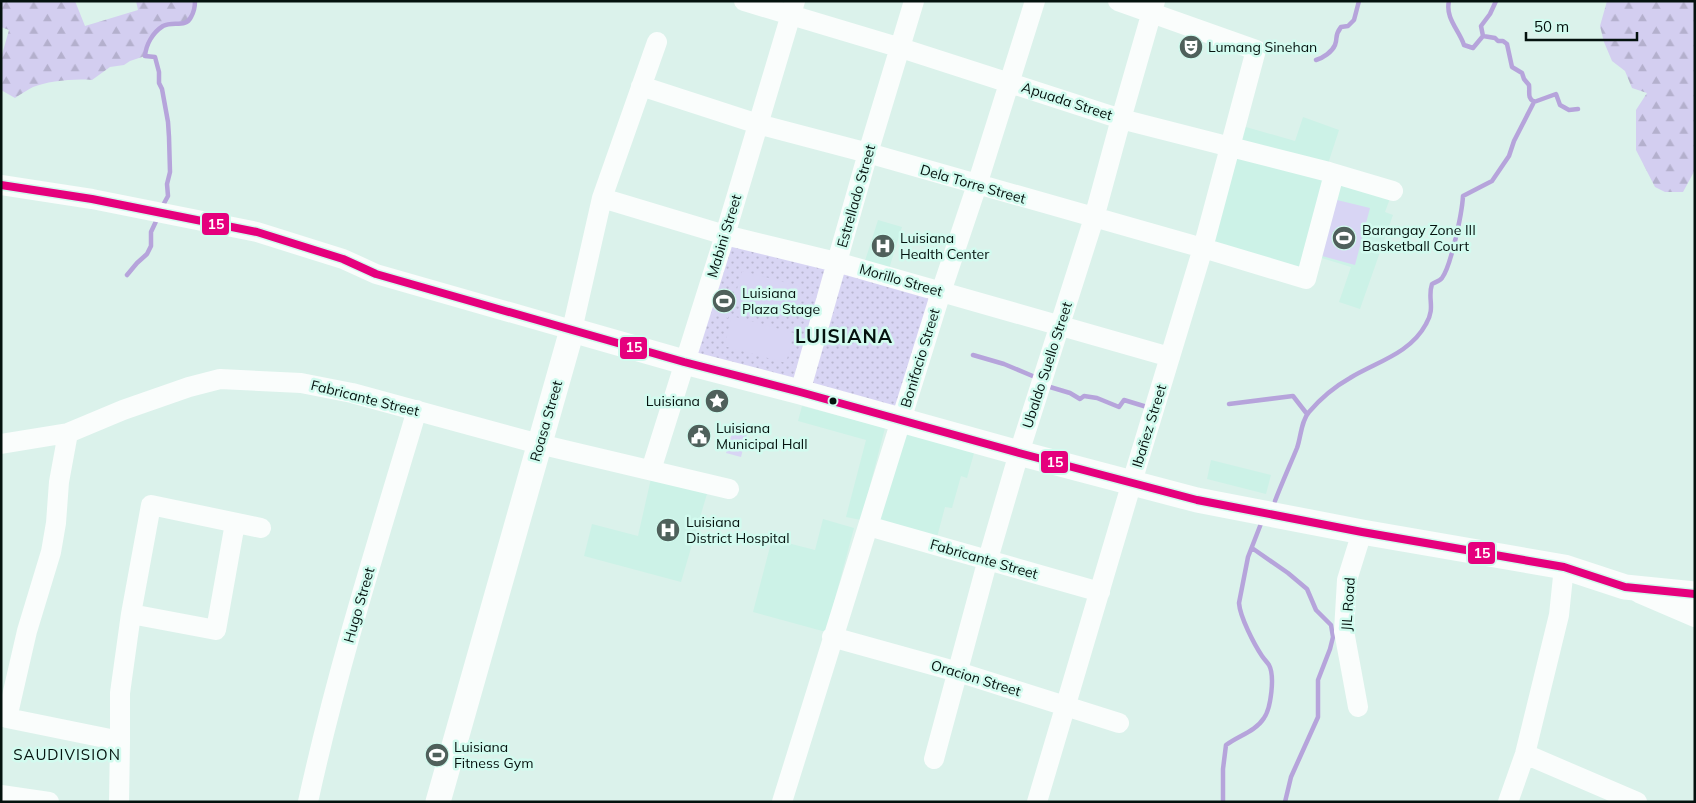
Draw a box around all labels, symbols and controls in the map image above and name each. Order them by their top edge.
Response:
scale bar [1526,10,1637,42]
text: 50 m [1534,17,1569,36]
theatre icon: Lumang Sinehan [1178,34,1204,60]
place label: Lumang Sinehan [1208,38,1317,56]
street label: Apuada Street [1019,78,1115,124]
street label: Estrellado Street [833,142,879,250]
street label: Dela Torre Street [918,160,1028,208]
street label: Mabini Street [703,192,745,280]
line badge: 15 [201,212,230,236]
text: 15 [208,215,224,233]
place label: Barangay Zone III Basketball Court [1362,221,1476,255]
sports icon: Barangay Zone III Basketball Court [1331,225,1357,251]
place label: Luisiana Health Center [900,229,990,263]
hospital icon: Luisiana Health Center [870,233,896,259]
street label: Morillo Street [857,260,945,300]
place label: Luisiana Plaza Stage [742,284,820,318]
sports icon: Luisiana Plaza Stage [711,288,737,314]
street label: Ubaldo Suello Street [1018,299,1076,430]
street label: Bonifacio Street [896,306,944,410]
district label: LUISIANA [795,324,893,348]
line badge: 15 [619,336,648,360]
text: 15 [626,338,642,356]
street label: Fabricante Street [309,376,421,420]
street label: Roasa Street [526,378,566,464]
street label: Ibañez Street [1128,382,1170,470]
place icon: Luisiana [704,388,730,414]
place label: Luisiana [646,392,700,410]
unlabelled marker [828,396,838,406]
place label: Luisiana Municipal Hall [716,419,807,453]
public building icon: Luisiana Municipal Hall [686,423,712,449]
line badge: 15 [1040,450,1069,474]
text: 15 [1047,453,1063,471]
place label: Luisiana District Hospital [686,513,790,547]
hospital icon: Luisiana District Hospital [655,517,681,543]
street label: Fabricante Street [928,535,1040,583]
line badge: 15 [1467,541,1496,565]
text: 15 [1474,544,1490,562]
street label: Hugo Street [340,565,378,645]
street label: JIL Road [1337,577,1359,631]
street label: Oracion Street [929,656,1023,700]
place label: Luisiana Fitness Gym [454,738,533,772]
sports icon: Luisiana Fitness Gym [424,742,450,768]
district label: SAUDIVISION [13,745,121,764]

